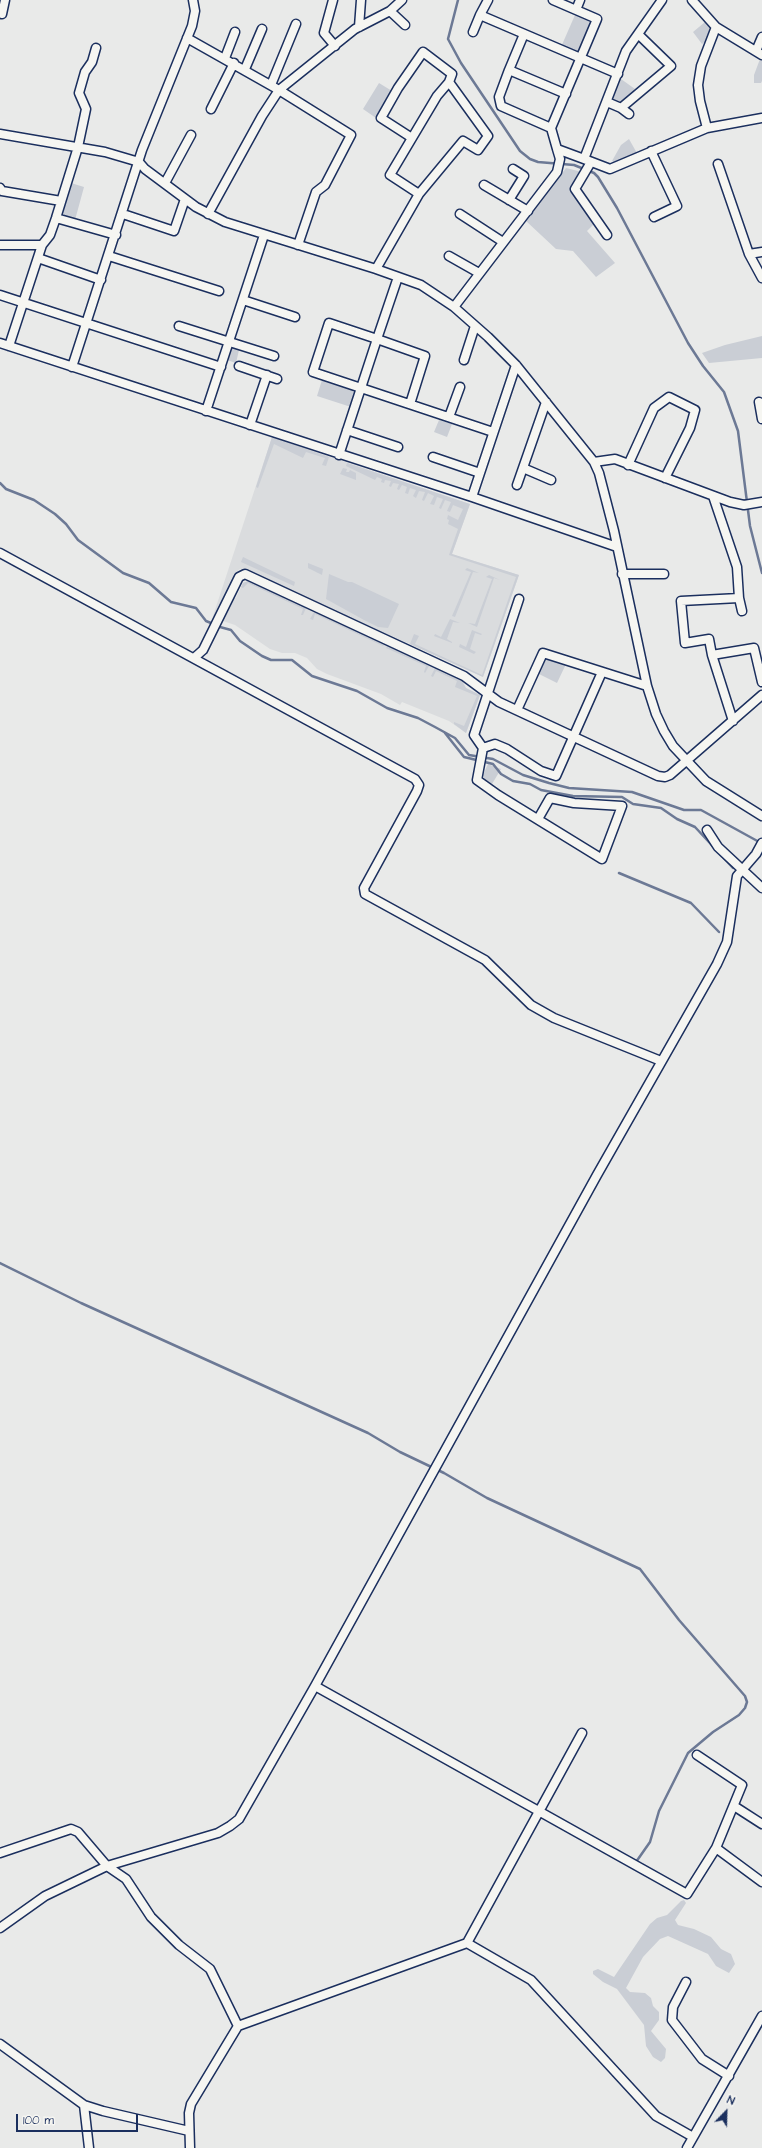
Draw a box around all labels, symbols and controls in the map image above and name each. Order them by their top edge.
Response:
north arrow [706,2092,746,2132]
text: N [725,2092,737,2109]
scale bar [18,2106,140,2132]
text: 100 m [23,2112,54,2129]

